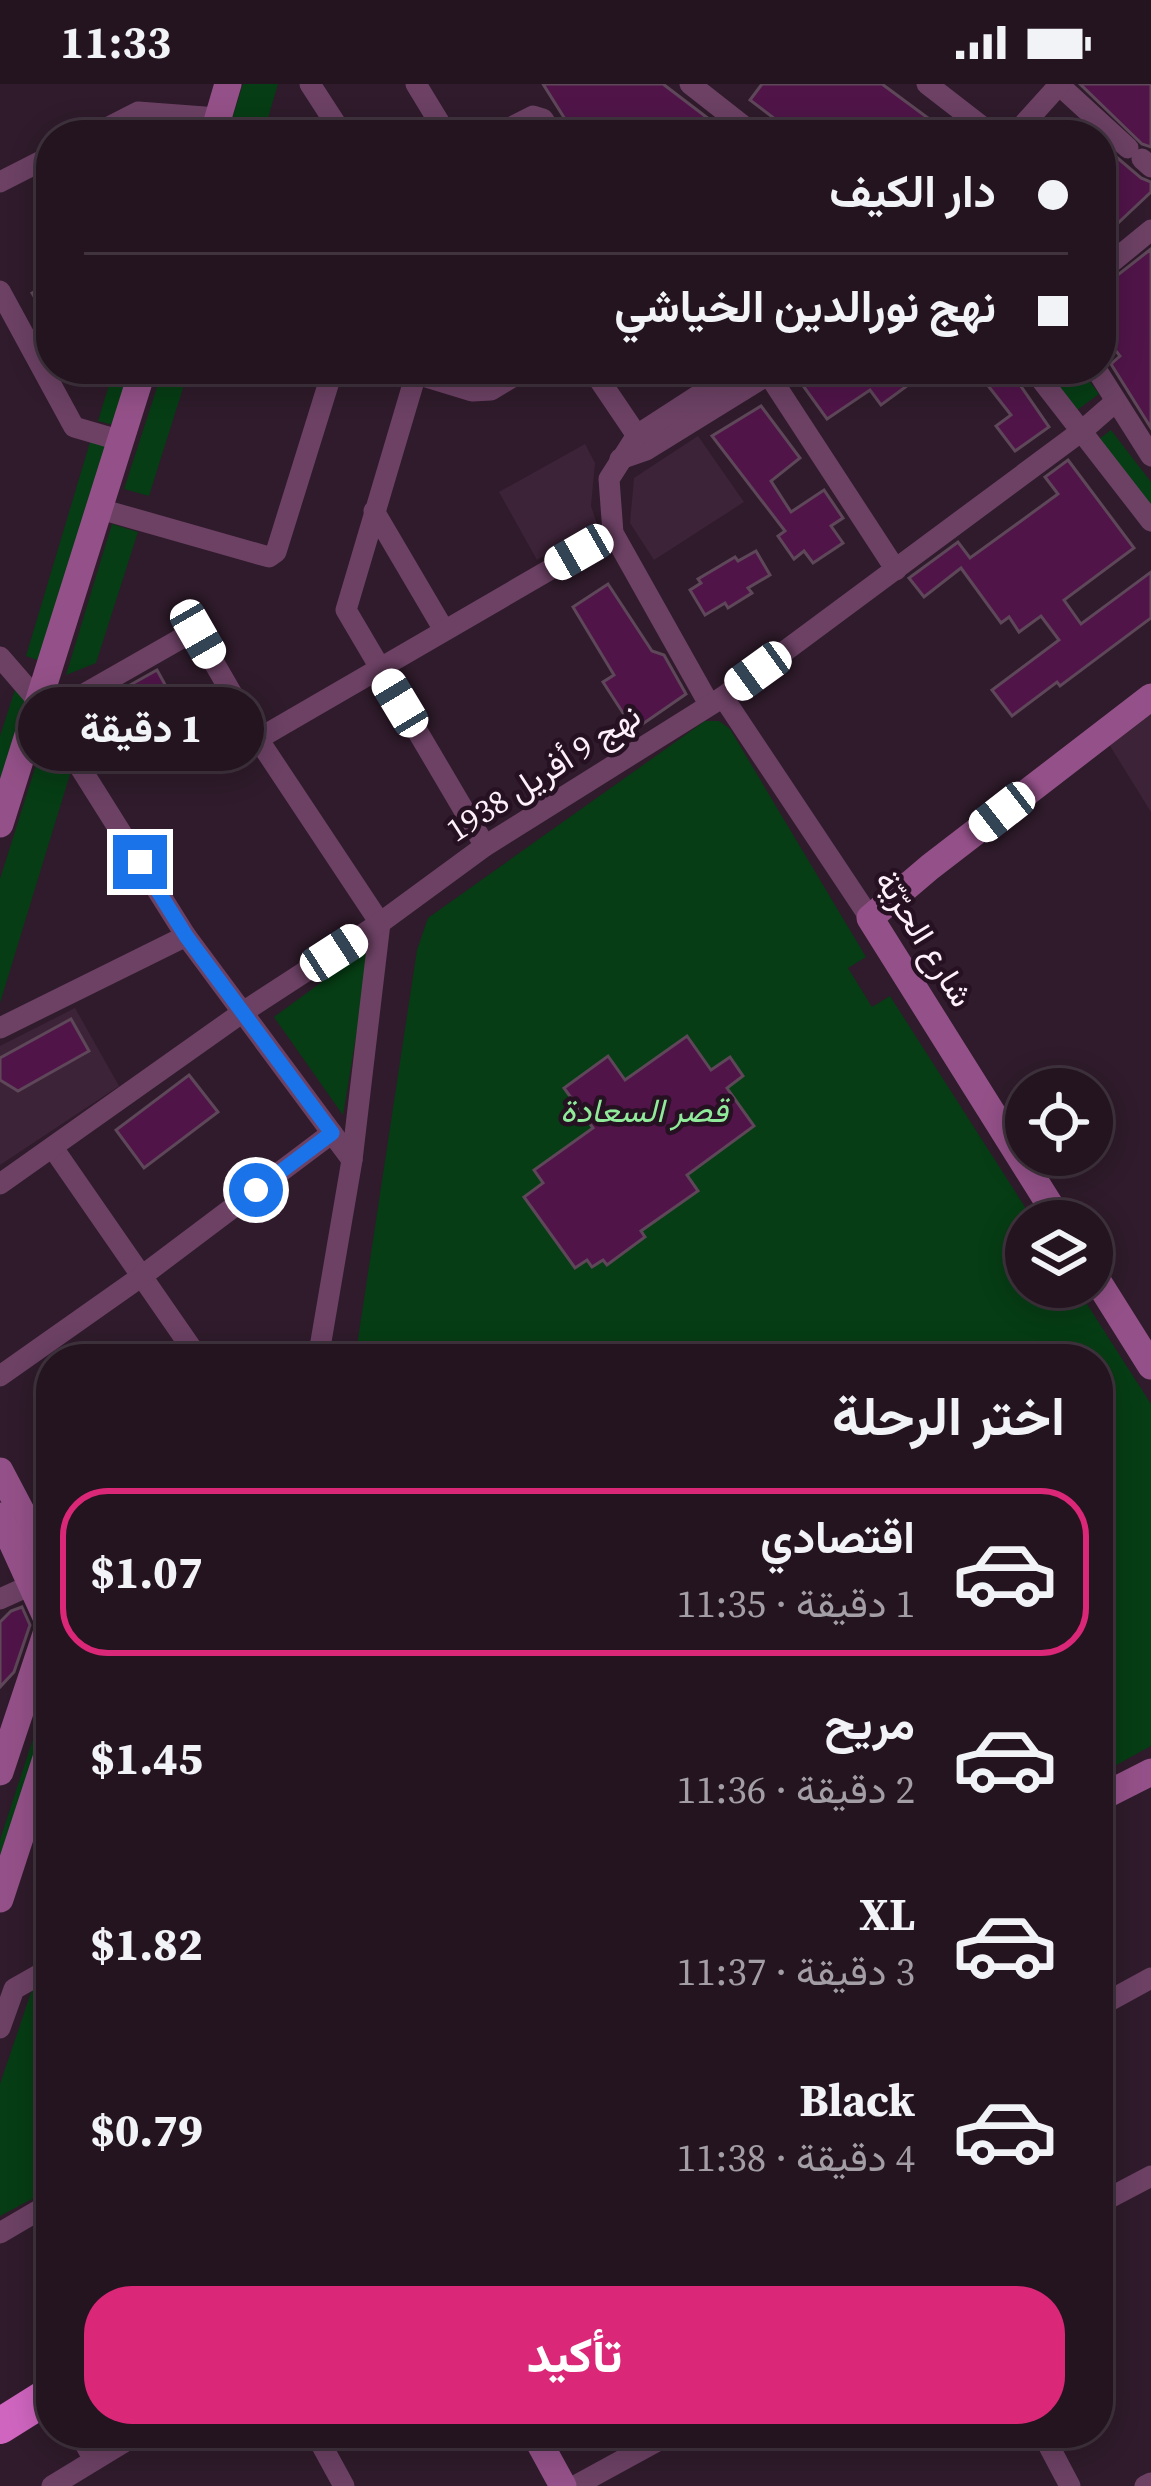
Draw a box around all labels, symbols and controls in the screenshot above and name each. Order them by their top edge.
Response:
text: 11:33 [60,11,171,73]
text: دار الكيف [829,160,996,222]
text: نهج نورالدين الخياشي [614,275,996,337]
car [539,518,619,586]
car [164,594,232,674]
car [718,635,798,707]
car [366,663,434,743]
callout: 1 دقيقة [17,688,263,772]
street label: نهج 9 أفريل 1938 [437,693,649,852]
text: 1 دقيقة [80,702,202,755]
car [963,776,1041,848]
route end [113,835,167,889]
street label: شارع الحرّيّة [865,861,984,1015]
car [294,918,374,988]
map controls [1005,1068,1113,1308]
button: locate [1005,1068,1113,1176]
park label: قصر السعادة [560,1088,731,1133]
route start [229,1163,283,1217]
button: layers [1005,1200,1113,1308]
text: اختر الرحلة [832,1379,1065,1453]
text: اقتصادي [760,1506,915,1568]
icon: car [951,1518,1059,1626]
text: $1.07 [90,1541,203,1603]
text: 1 دقيقة · 11:35 [677,1577,915,1630]
text: مريح [824,1692,915,1754]
icon: car [951,1704,1059,1812]
text: $1.45 [90,1727,203,1789]
text: 2 دقيقة · 11:36 [677,1763,915,1816]
text: XL [859,1883,915,1945]
icon: car [951,1890,1059,1998]
text: $1.82 [90,1913,203,1975]
text: 3 دقيقة · 11:37 [677,1945,915,1998]
text: Black [799,2069,915,2131]
icon: car [951,2076,1059,2184]
text: $0.79 [90,2099,203,2161]
text: 4 دقيقة · 11:38 [677,2131,915,2184]
button: تأكيد [84,2286,1065,2424]

